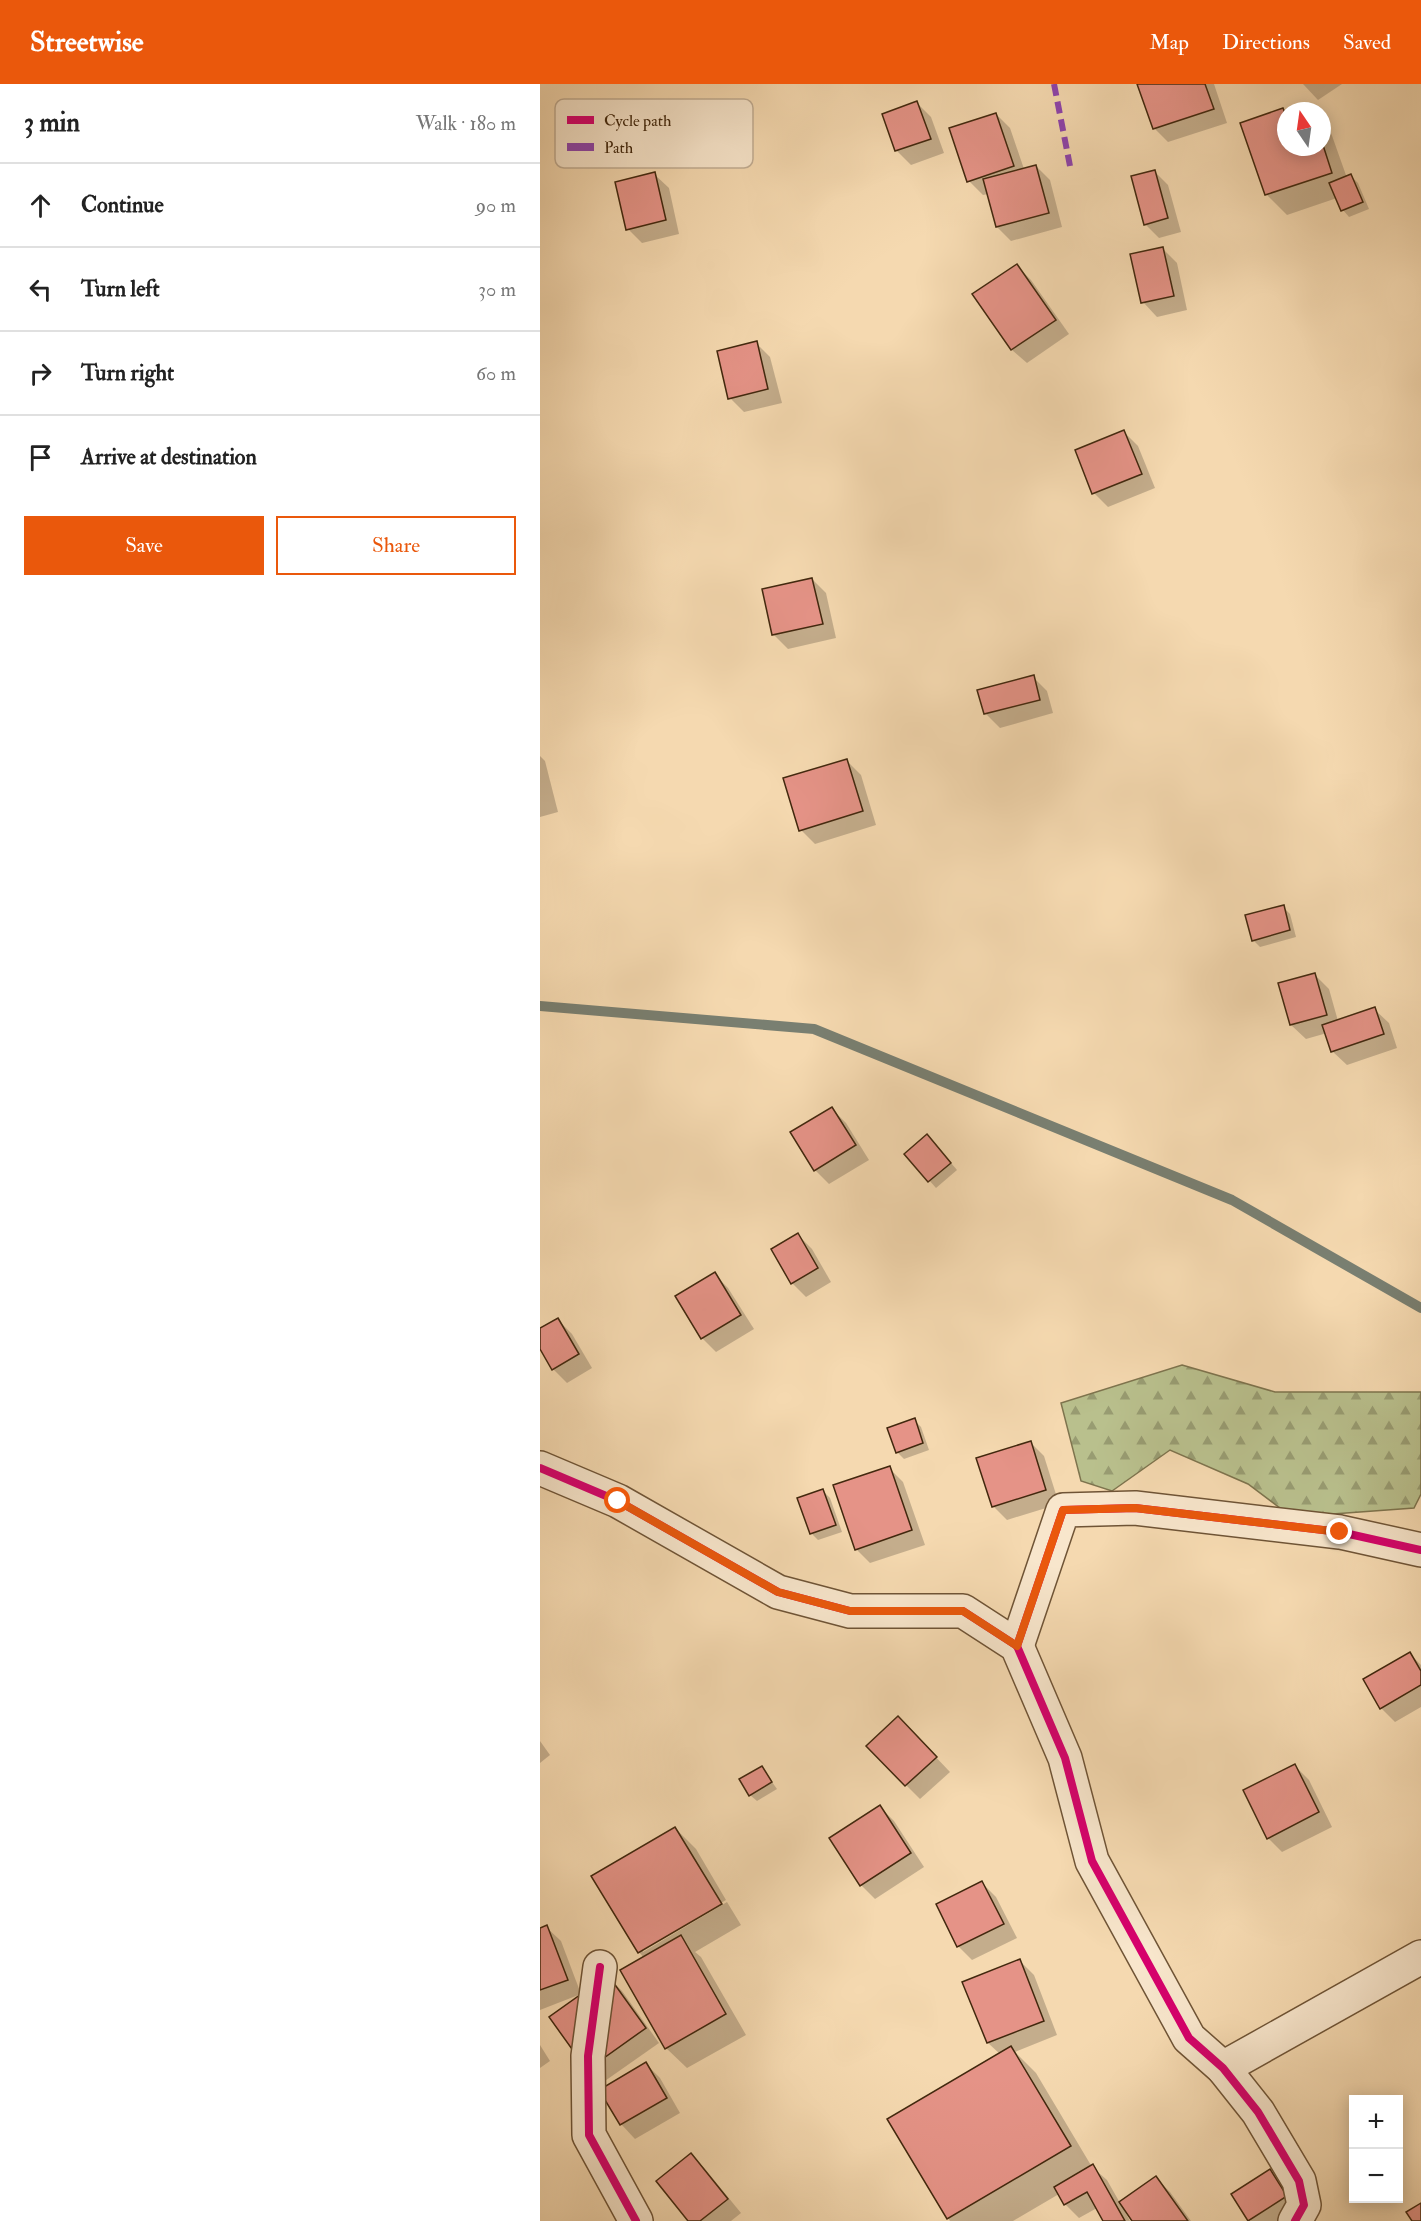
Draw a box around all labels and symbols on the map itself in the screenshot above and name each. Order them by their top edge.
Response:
legend [555,99,753,168]
north arrow [1277,102,1331,156]
text: Cycle path [604,111,672,132]
text: Path [604,138,634,158]
route start [604,1487,630,1513]
route end [1326,1518,1352,1544]

